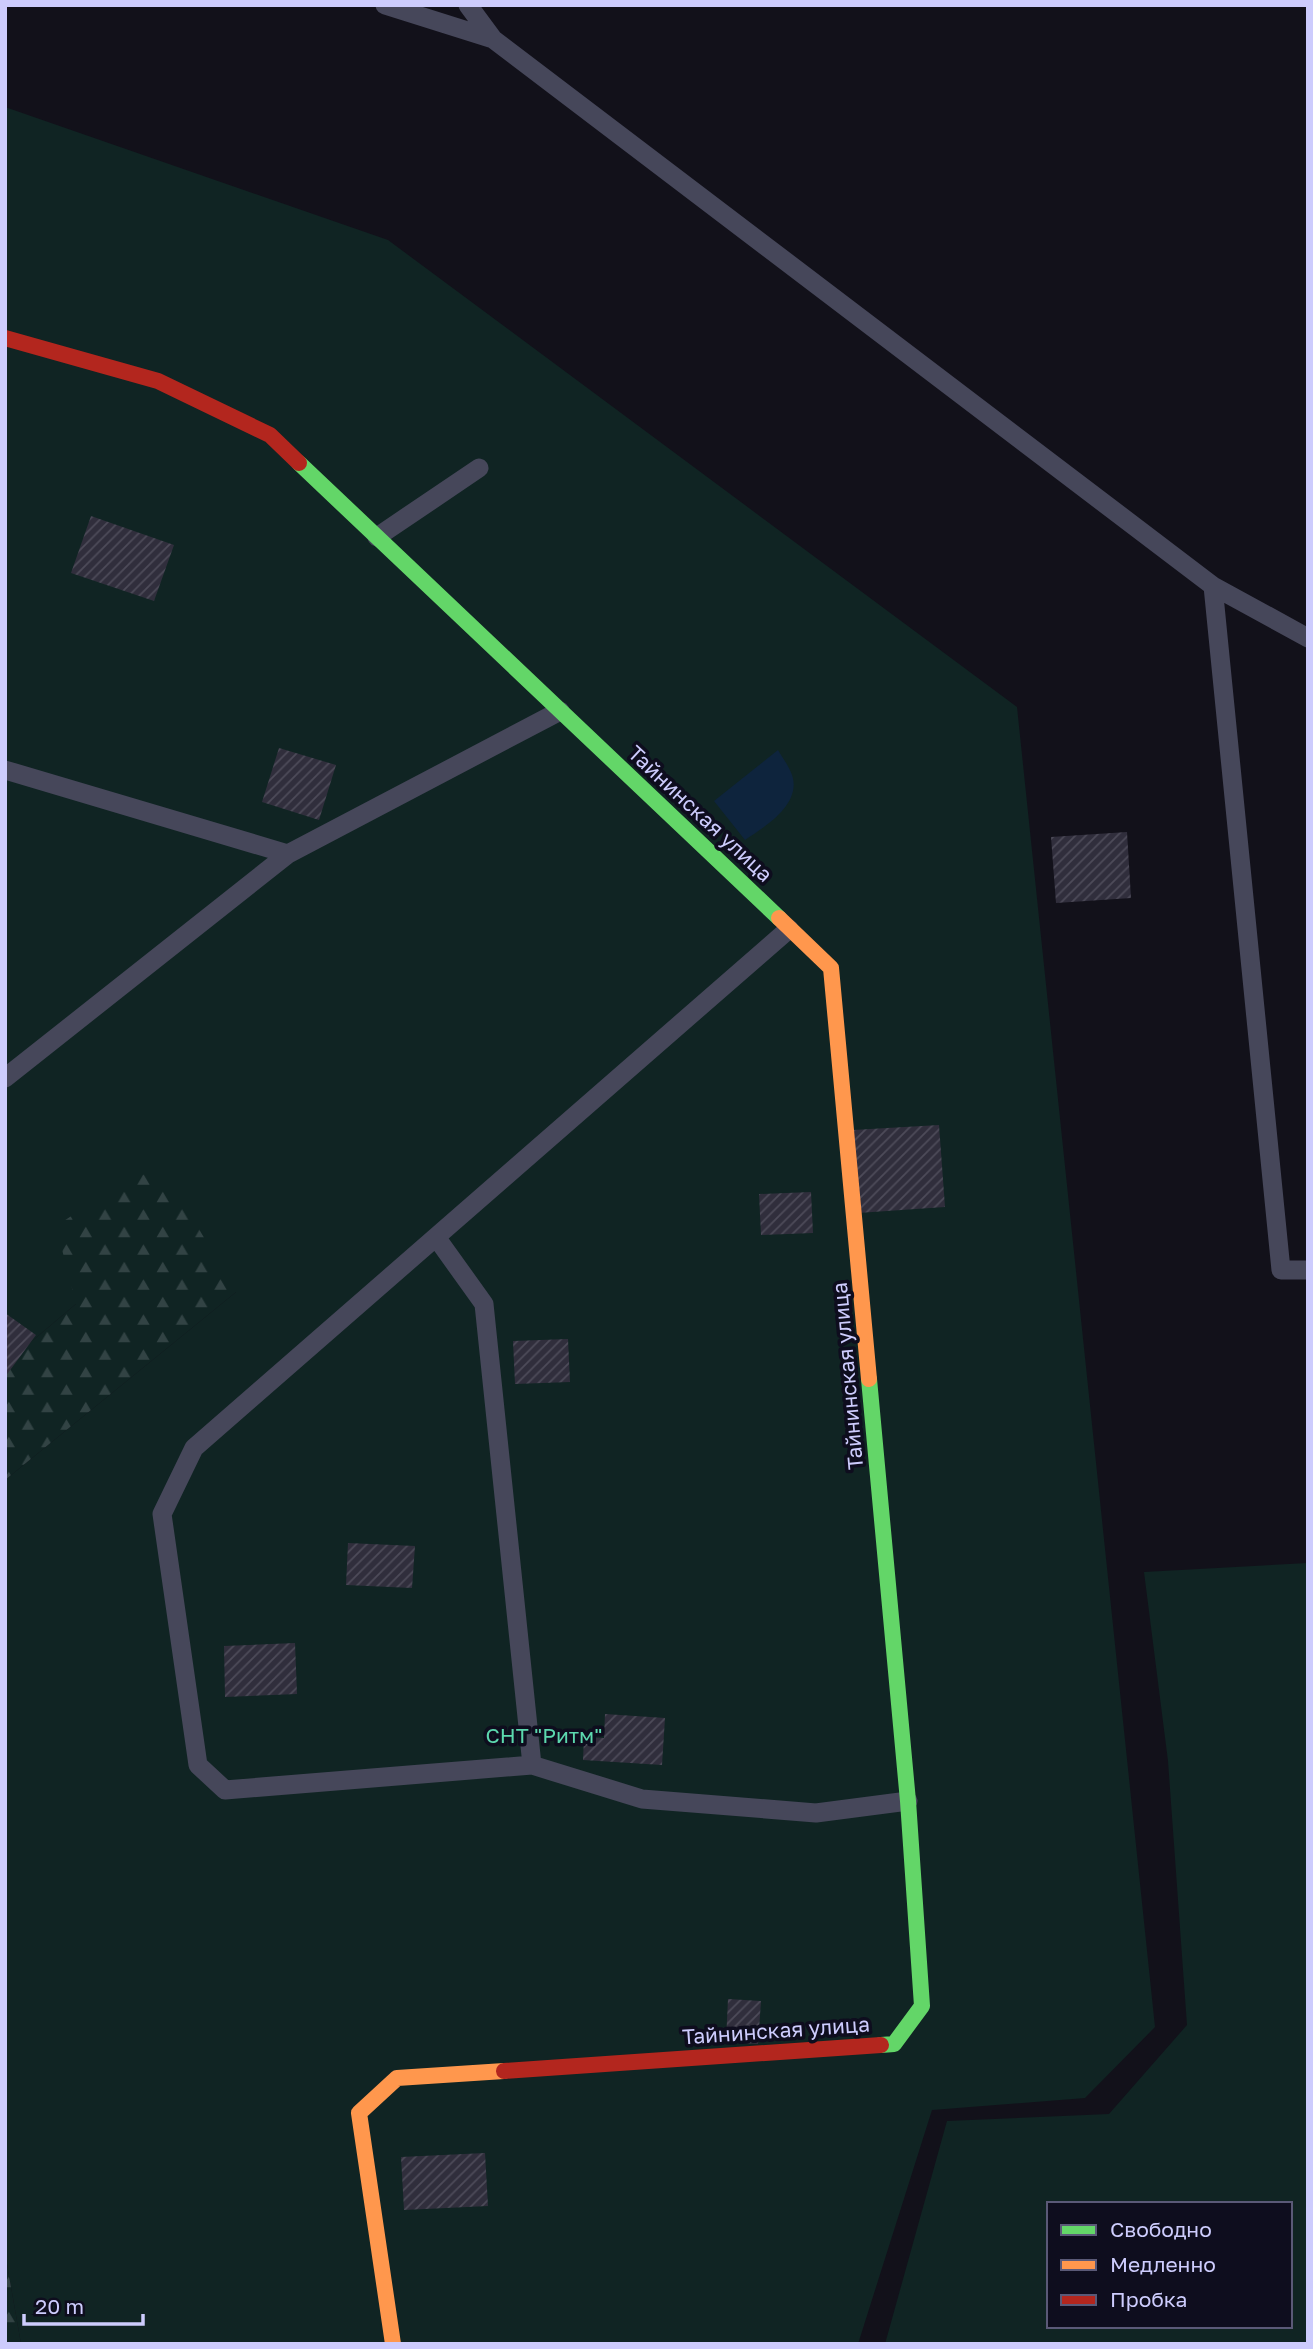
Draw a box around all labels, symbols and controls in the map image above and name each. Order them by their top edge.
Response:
street label: Тайнинская улица [623,740,778,887]
street label: Тайнинская улица [826,1281,868,1471]
park label: СНТ "Ритм" [486,1722,602,1748]
street label: Тайнинская улица [681,2010,871,2050]
legend [1047,2202,1292,2328]
text: Свободно [1110,2216,1212,2242]
text: Медленно [1110,2251,1216,2277]
scale bar [24,2282,144,2326]
text: Пробка [1110,2286,1188,2312]
text: 20 m [35,2293,84,2319]

